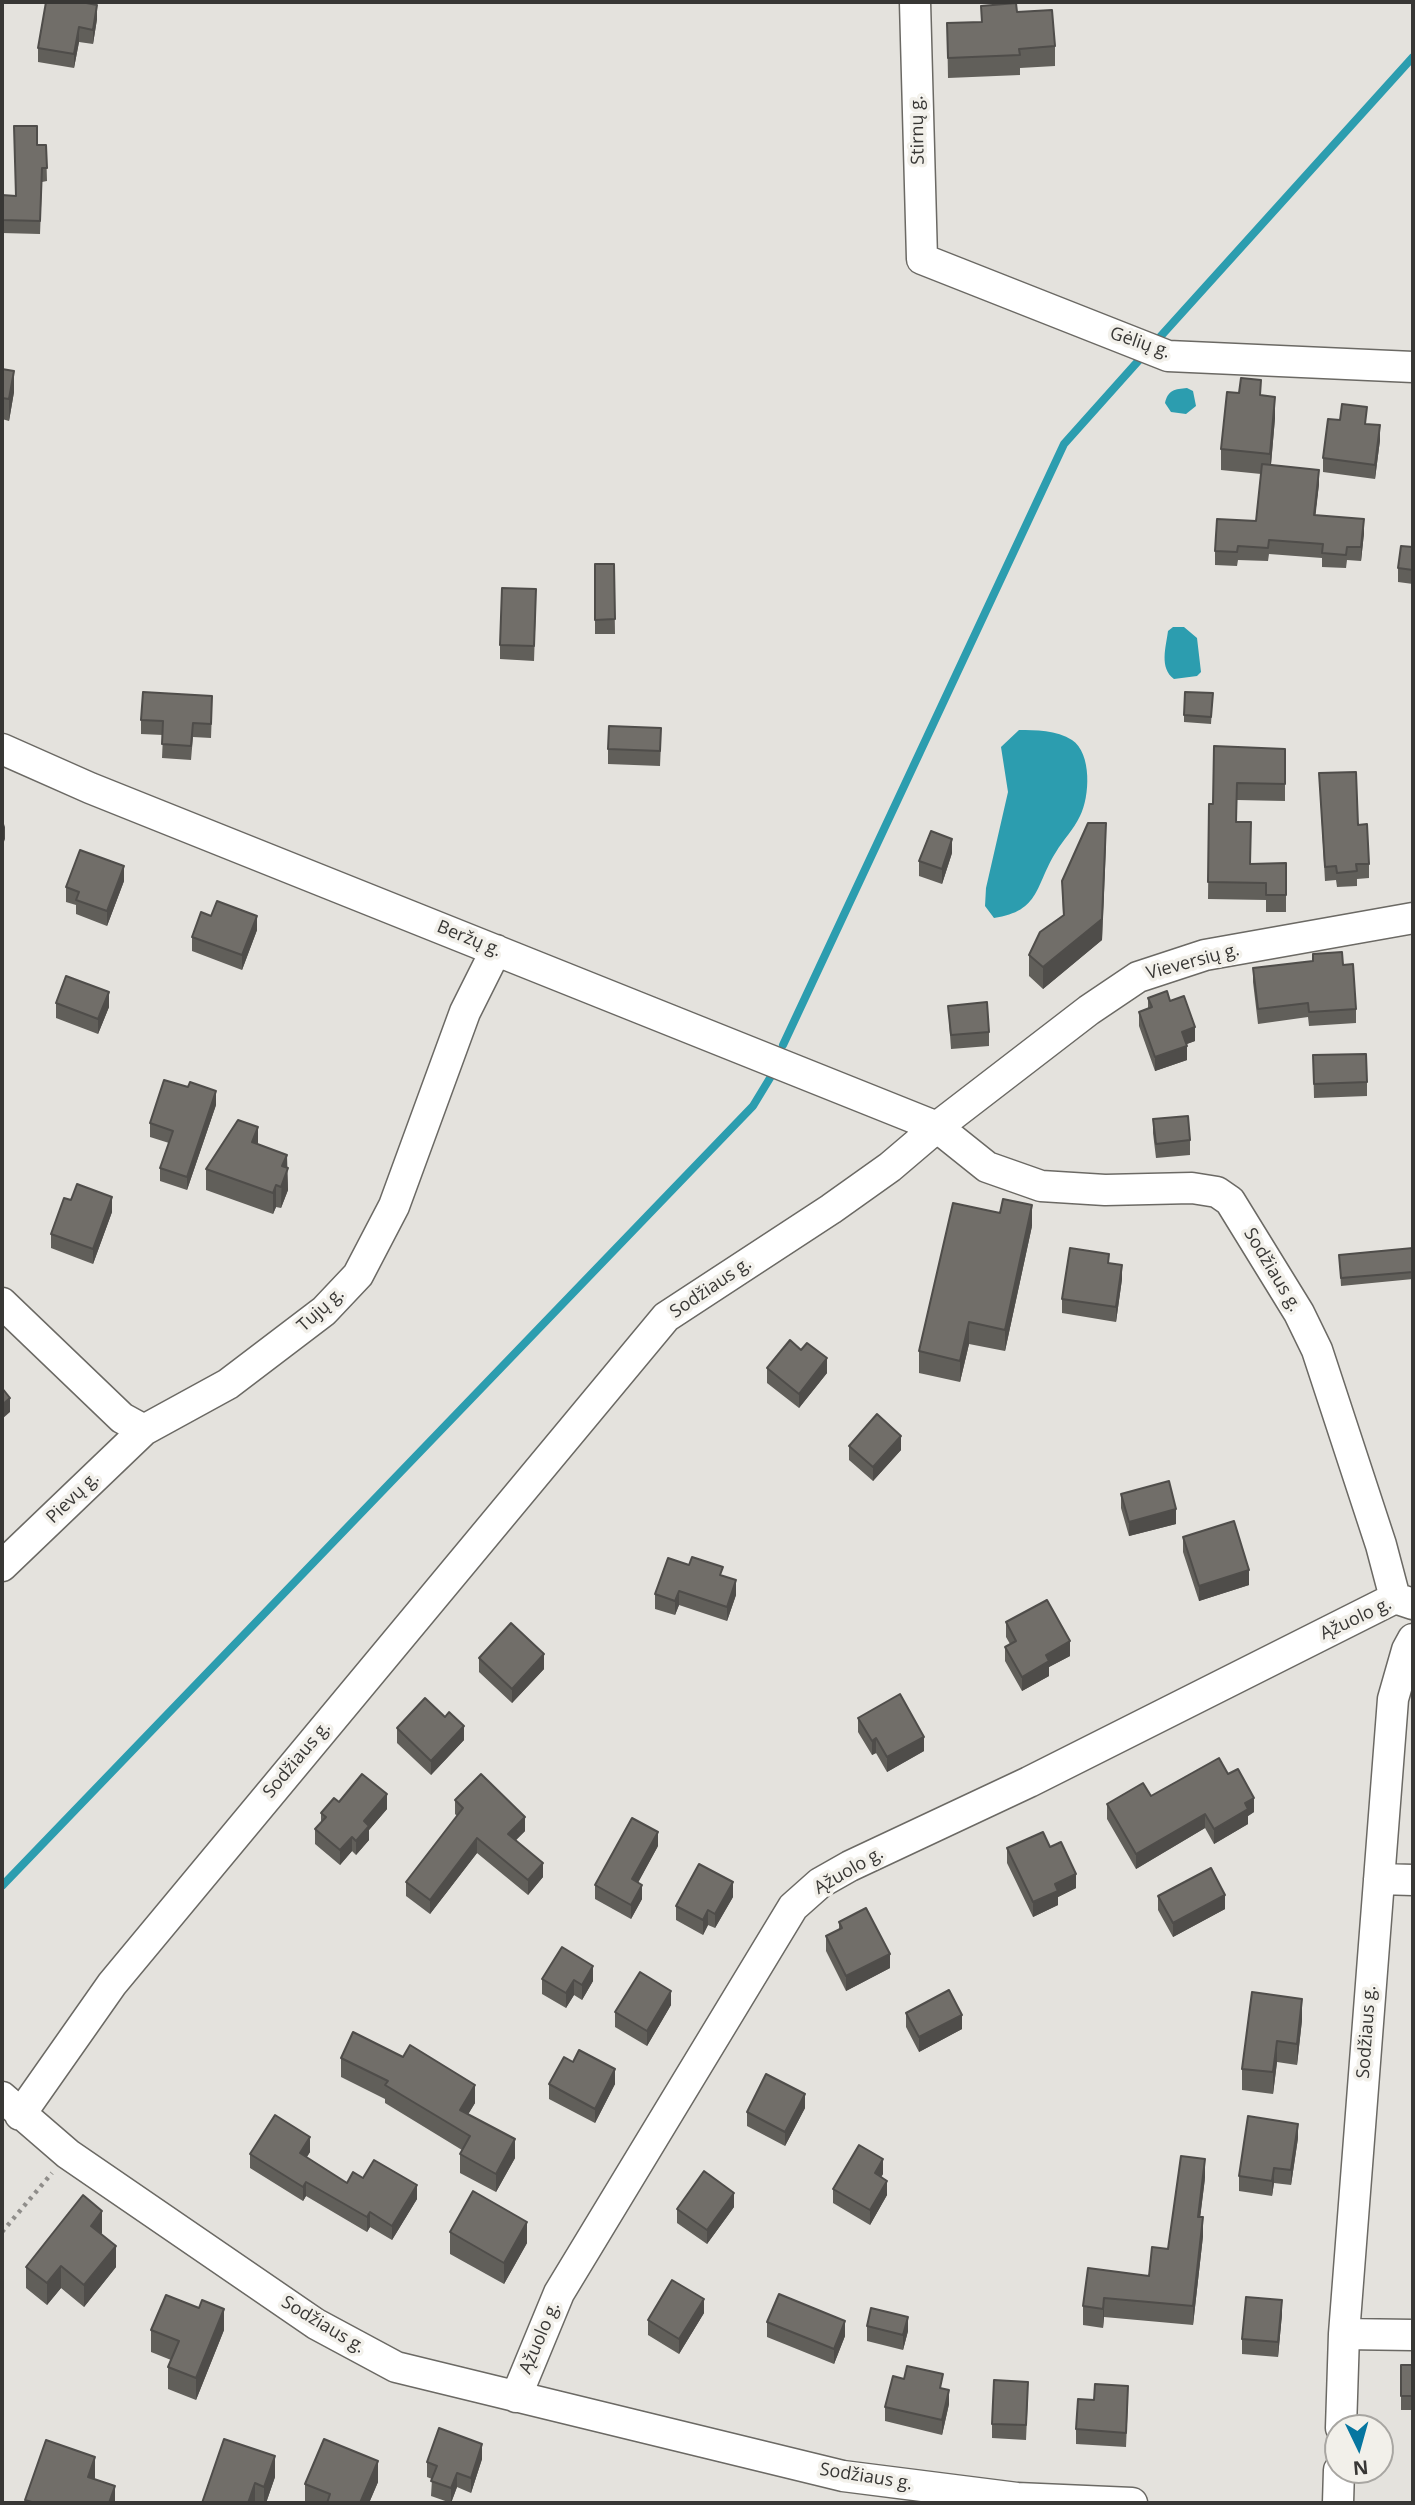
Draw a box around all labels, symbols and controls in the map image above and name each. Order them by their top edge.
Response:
street label: Stirnų g. [907,95,929,165]
street label: Gėlių g. [1107,323,1173,363]
street label: Beržų g. [434,916,504,962]
street label: Vieversių g. [1144,939,1242,985]
street label: Sodžiaus g. [1239,1224,1305,1316]
street label: Sodžiaus g. [666,1253,756,1323]
street label: Tujų g. [293,1283,349,1337]
street label: Pievų g. [42,1468,104,1528]
street label: Ąžuolo g. [1317,1593,1395,1645]
street label: Sodžiaus g. [259,1717,335,1803]
street label: Ąžuolo g. [811,1843,887,1899]
street label: Sodžiaus g. [1353,1985,1381,2079]
street label: Sodžiaus g. [277,2292,369,2358]
street label: Ąžuolo g. [515,2299,565,2377]
north arrow [1324,2414,1394,2484]
text: N [1352,2454,1369,2482]
street label: Sodžiaus g. [818,2459,914,2495]

